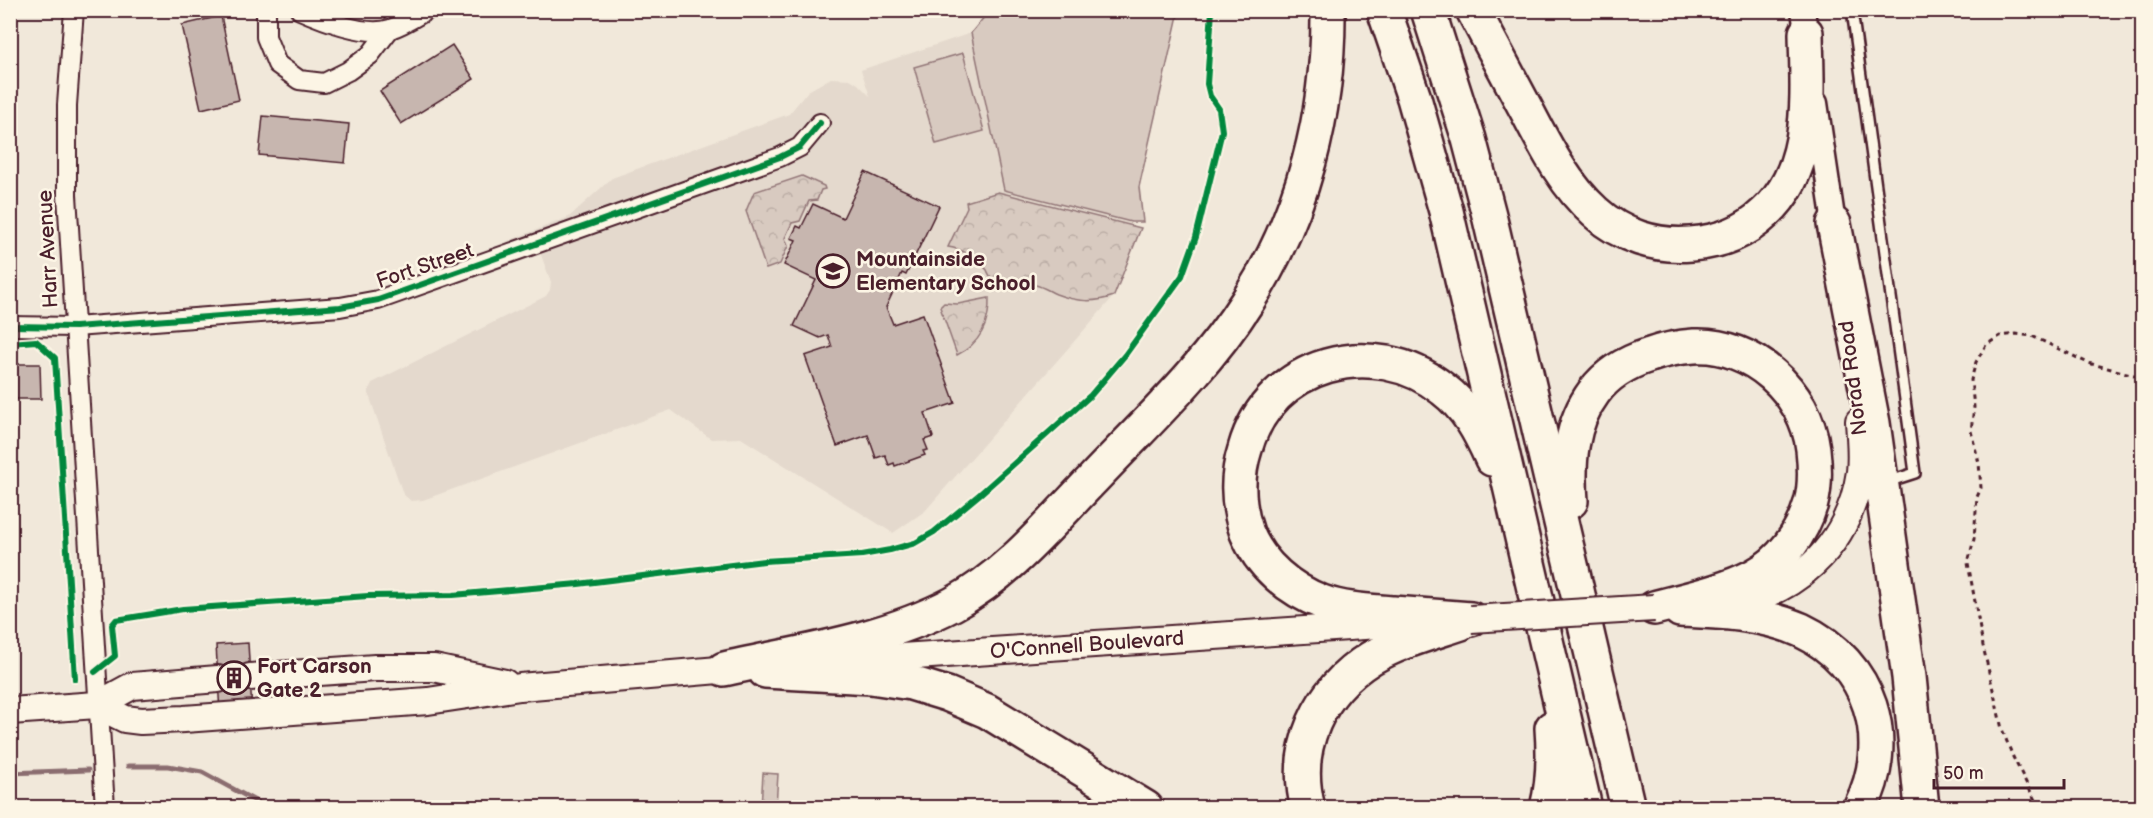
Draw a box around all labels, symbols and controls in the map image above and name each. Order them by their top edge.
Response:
street label: Harr Avenue [32,189,64,309]
street label: Fort Street [373,238,477,294]
place label: Mountainside Elementary School [856,247,1036,296]
school or university icon: Mountainside Elementary School [815,253,851,289]
street label: Norad Road [1834,319,1872,437]
street label: O'Connell Boulevard [989,626,1185,664]
place label: Fort Carson Gate 2 [257,654,372,703]
building icon: Fort Carson Gate 2 [216,660,252,696]
scale bar [1934,752,2064,790]
text: 50 m [1943,763,1984,784]

